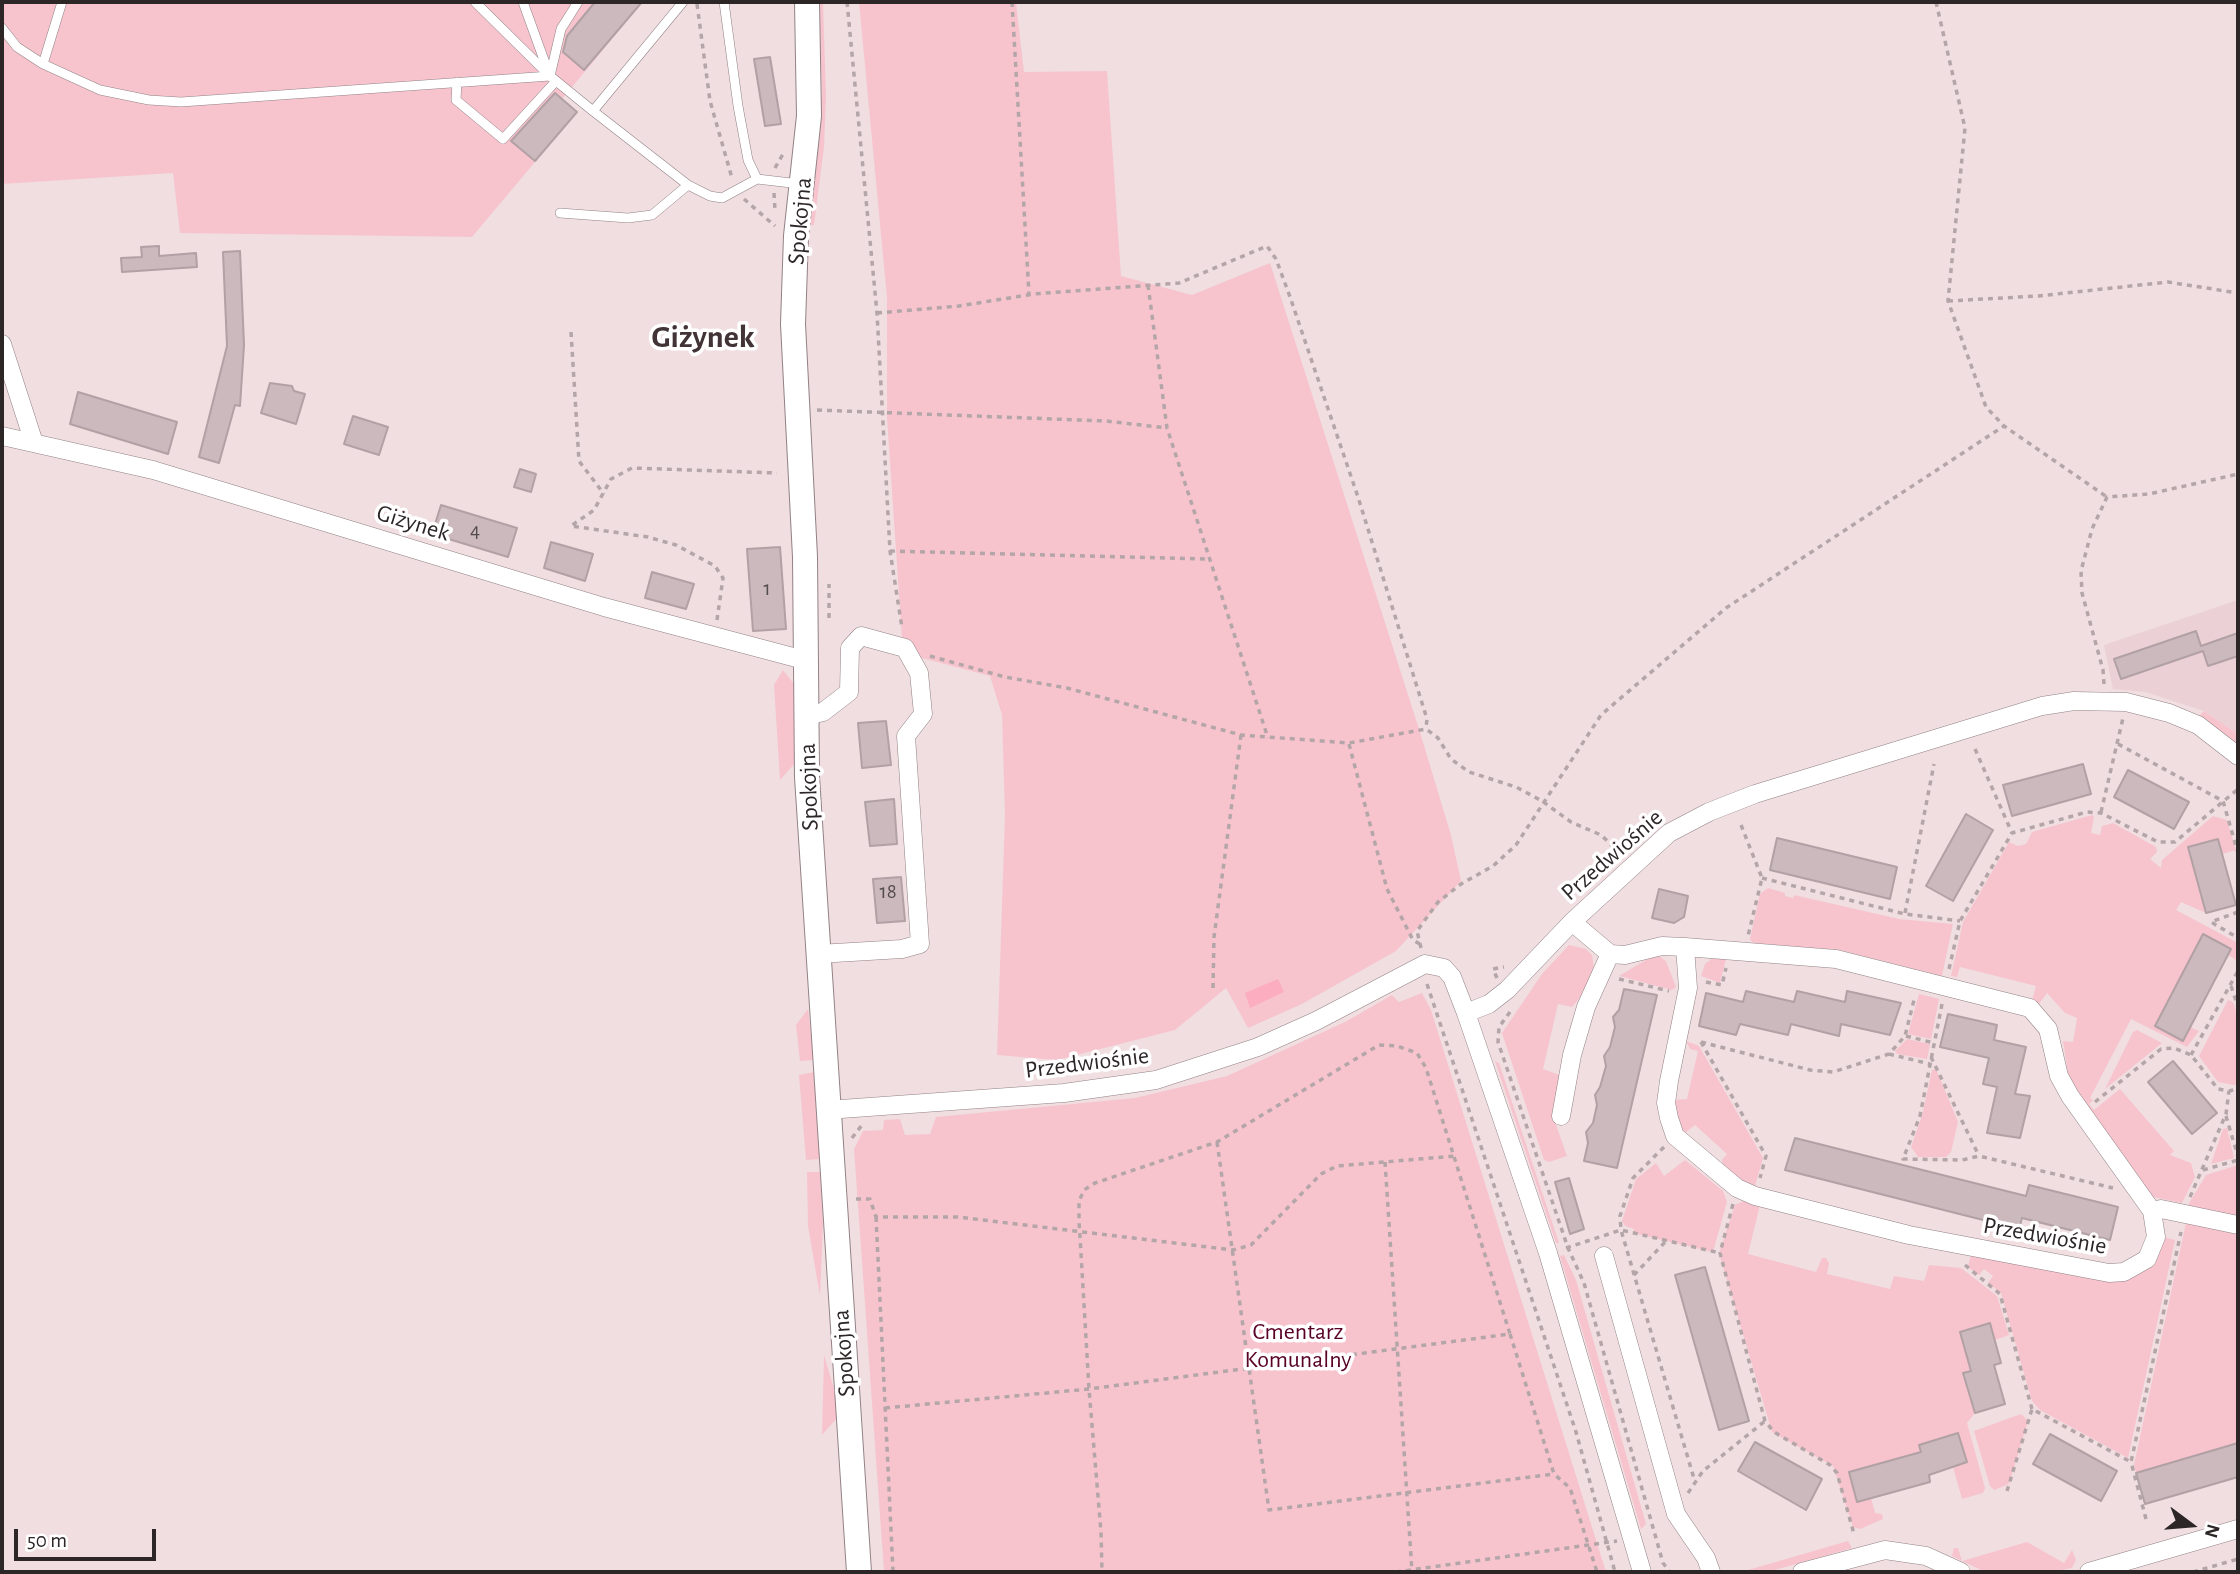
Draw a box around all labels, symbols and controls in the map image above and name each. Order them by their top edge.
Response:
street label: Spokojna [782,176,818,266]
district label: Giżynek [651,318,755,356]
street label: Giżynek [373,498,453,548]
house number: 4 [470,518,480,544]
house number: 1 [763,576,771,602]
street label: Spokojna [793,743,825,831]
street label: Przedwiośnie [1555,803,1669,907]
house number: 18 [879,879,897,905]
street label: Przedwiośnie [1023,1041,1151,1085]
street label: Przedwiośnie [1981,1211,2109,1261]
street label: Spokojna [827,1308,861,1398]
park label: Cmentarz Komunalny [1245,1318,1351,1374]
north arrow [2156,1490,2226,1560]
scale bar [18,1514,159,1558]
text: N [2201,1522,2223,1540]
text: 50 m [27,1530,67,1551]

